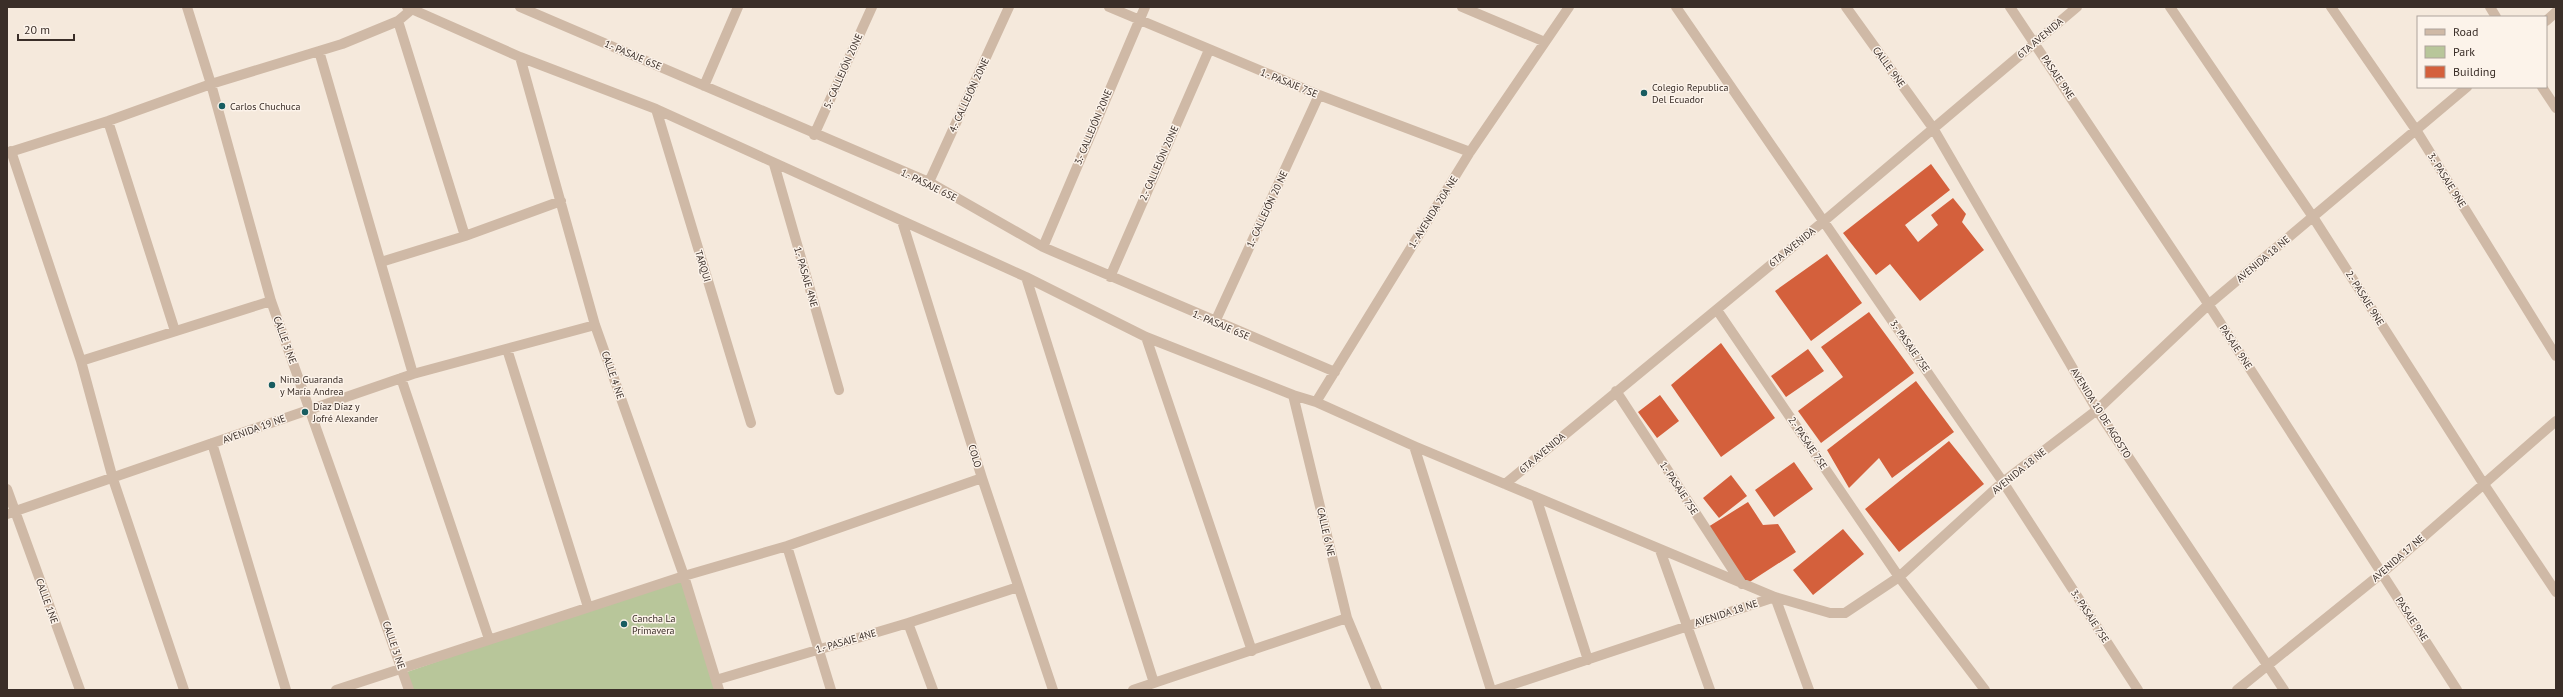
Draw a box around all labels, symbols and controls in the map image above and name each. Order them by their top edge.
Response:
street label: 6TA AVENIDA [2014,15,2066,61]
scale bar [18,16,74,42]
legend [2417,16,2547,88]
text: 20 m [24,22,50,37]
text: Road [2453,24,2478,39]
street label: 5.- CALLEJÓN 20NE [821,31,865,111]
street label: 1.- PASAJE 6SE [602,37,664,73]
street label: CALLE 9NE [1870,44,1908,90]
text: Park [2453,44,2475,59]
street label: PASAJE 9NE [2039,52,2077,102]
street label: 4.- CALLEJÓN 20NE [946,56,992,134]
text: Building [2453,64,2496,79]
street label: 1.- PASAJE 7SE [1258,66,1320,100]
place label: Colegio Republica Del Ecuador [1652,81,1729,106]
street label: 3.- CALLEJÓN 20NE [1071,87,1115,167]
marker: Colegio Republica Del Ecuador [1639,88,1649,98]
place label: Carlos Chuchuca [230,100,301,113]
marker: Carlos Chuchuca [217,101,227,111]
street label: 2.- CALLEJÓN 20NE [1137,123,1181,203]
street label: 3.- PASAJE 9NE [2425,150,2469,210]
street label: 1.- PASAJE 6SE [899,166,959,204]
street label: 1.- CALLEJÓN 20 NE [1243,168,1291,250]
street label: 1.- AVENIDA 20A NE [1405,173,1461,251]
street label: 6TA AVENIDA [1766,224,1818,270]
street label: AVENIDA 18 NE [2233,233,2293,285]
street label: 1.- PASAJE 4NE [791,245,821,309]
street label: TARQUI [692,249,714,283]
street label: 2.- PASAJE 9NE [2343,268,2387,328]
street label: 1.- PASAJE 6SE [1190,307,1252,343]
street label: CALLE 3 NE [270,314,300,366]
street label: 3.- PASAJE 7SE [1887,317,1933,375]
street label: PASAJE 9NE [2217,322,2255,372]
street label: CALLE 4 NE [599,349,627,401]
street label: AVENIDA 10 DE AGOSTO [2068,365,2134,461]
place label: Nina Guaranda y María Andrea [280,373,343,398]
marker: Nina Guaranda y María Andrea [267,380,277,390]
place label: Díaz Díaz y Jofré Alexander [312,400,379,425]
marker: Díaz Díaz y Jofré Alexander [300,407,310,417]
street label: AVENIDA 19 NE [221,412,287,446]
street label: 2.- PASAJE 7SE [1786,414,1830,472]
street label: 6TA AVENIDA [1516,430,1568,476]
street label: COLO [965,443,985,469]
street label: AVENIDA 18 NE [1989,445,2049,497]
street label: 1.- PASAJE 7SE [1657,459,1701,517]
street label: CALLE 6 NE [1314,506,1338,558]
street label: AVENIDA 17 NE [2369,532,2427,584]
street label: CALLE 1NE [33,577,61,625]
street label: 3.- PASAJE 7SE [2068,587,2112,645]
street label: PASAJE 9NE [2393,594,2431,644]
street label: AVENIDA 18 NE [1693,597,1759,629]
place label: Cancha La Primavera [632,612,676,637]
street label: CALLE 3 NE [380,619,408,671]
marker: Cancha La Primavera [619,619,629,629]
street label: 1.- PASAJE 4NE [814,626,878,656]

